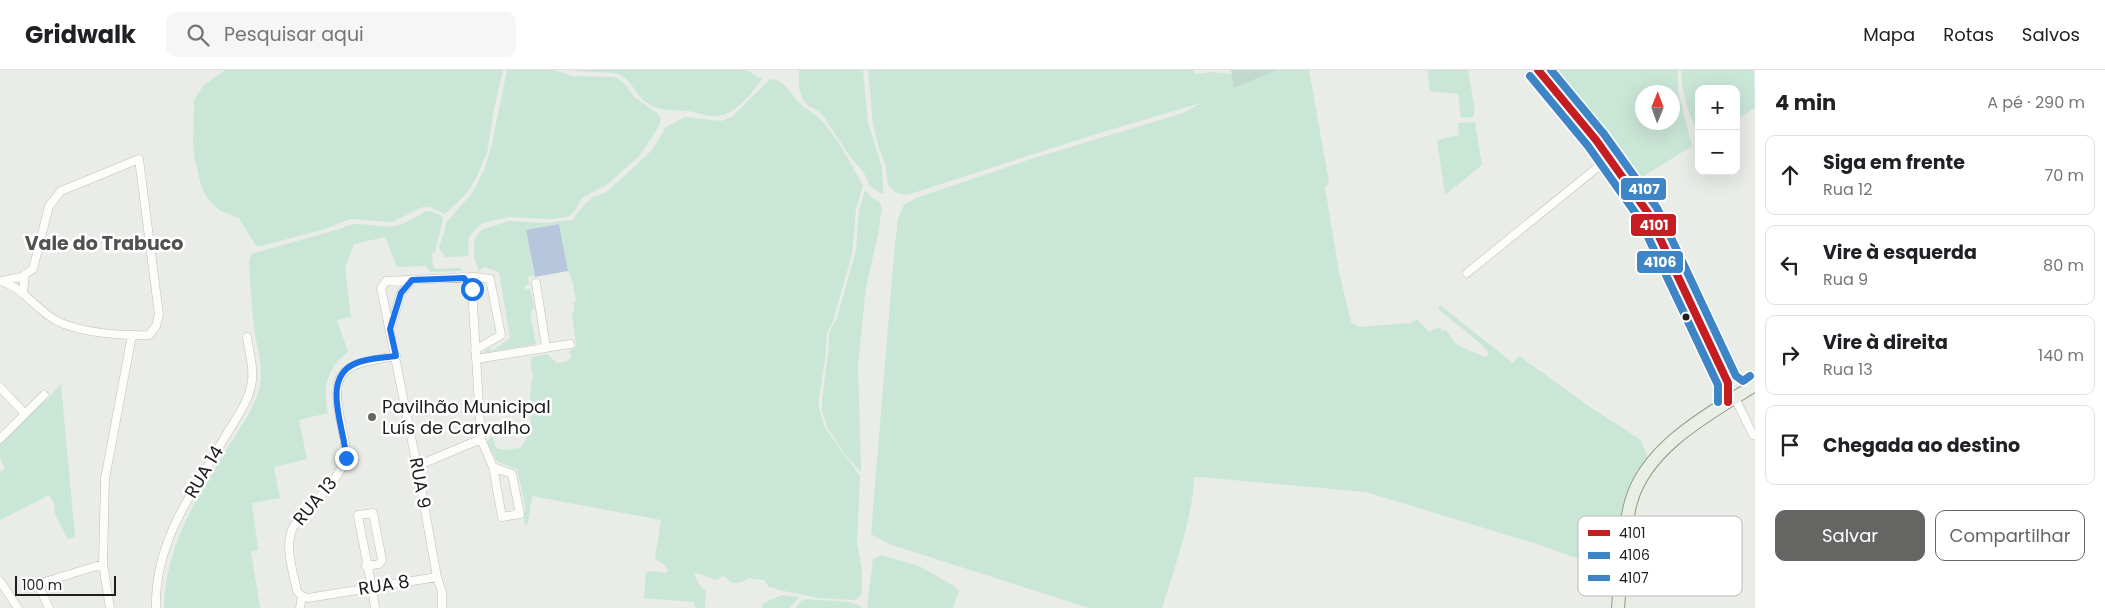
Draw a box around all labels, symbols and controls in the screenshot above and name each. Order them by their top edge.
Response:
search box [166,12,516,57]
text: Gridwalk [25,18,136,51]
icon: search [184,21,212,49]
text: Pesquisar aqui [224,21,364,48]
text: Mapa [1863,22,1915,47]
text: Rotas [1943,22,1994,47]
text: Salvos [2022,22,2080,47]
north arrow [1635,85,1680,130]
map controls [1695,85,1740,175]
button: + [1695,85,1740,130]
text: 4 min [1775,88,1836,117]
text: A pé · 290 m [1987,91,2085,114]
button: − [1695,130,1740,175]
text: Siga em frente [1823,149,1965,176]
icon: ahead [1776,161,1804,189]
text: 70 m [2044,164,2084,187]
line badge: 4107 [1620,177,1667,201]
text: Rua 12 [1823,178,1872,201]
text: 4107 [1628,179,1660,199]
line badge: 4101 [1630,213,1677,237]
text: 4101 [1639,215,1669,235]
district label: Vale do Trabuco [25,230,183,257]
text: Vire à esquerda [1823,239,1977,266]
line badge: 4106 [1636,250,1684,274]
icon: left [1776,251,1804,279]
text: 4106 [1644,252,1676,272]
text: 80 m [2043,254,2084,277]
text: Rua 9 [1823,268,1868,291]
route start [461,278,484,301]
unlabelled marker [1681,312,1691,322]
text: Vire à direita [1823,329,1948,356]
icon: right [1776,341,1804,369]
text: 140 m [2038,344,2084,367]
text: Rua 13 [1823,358,1873,381]
place label: Pavilhão Municipal Luís de Carvalho [382,394,551,440]
marker: Pavilhão Municipal Luís de Carvalho [366,411,378,423]
icon: arrive [1776,431,1804,459]
text: Chegada ao destino [1823,432,2020,459]
street label: RUA 14 [178,441,229,503]
route end [335,447,358,470]
street label: RUA 9 [404,455,437,510]
street label: RUA 13 [287,471,342,530]
button: Salvar [1775,510,1925,561]
button: Compartilhar [1935,510,2085,561]
legend [1578,516,1742,596]
text: 4101 [1619,523,1646,543]
text: 4106 [1619,545,1650,565]
street label: RUA 8 [357,568,411,601]
text: 4107 [1619,568,1649,588]
scale bar [15,573,116,596]
text: 100 m [22,575,62,595]

